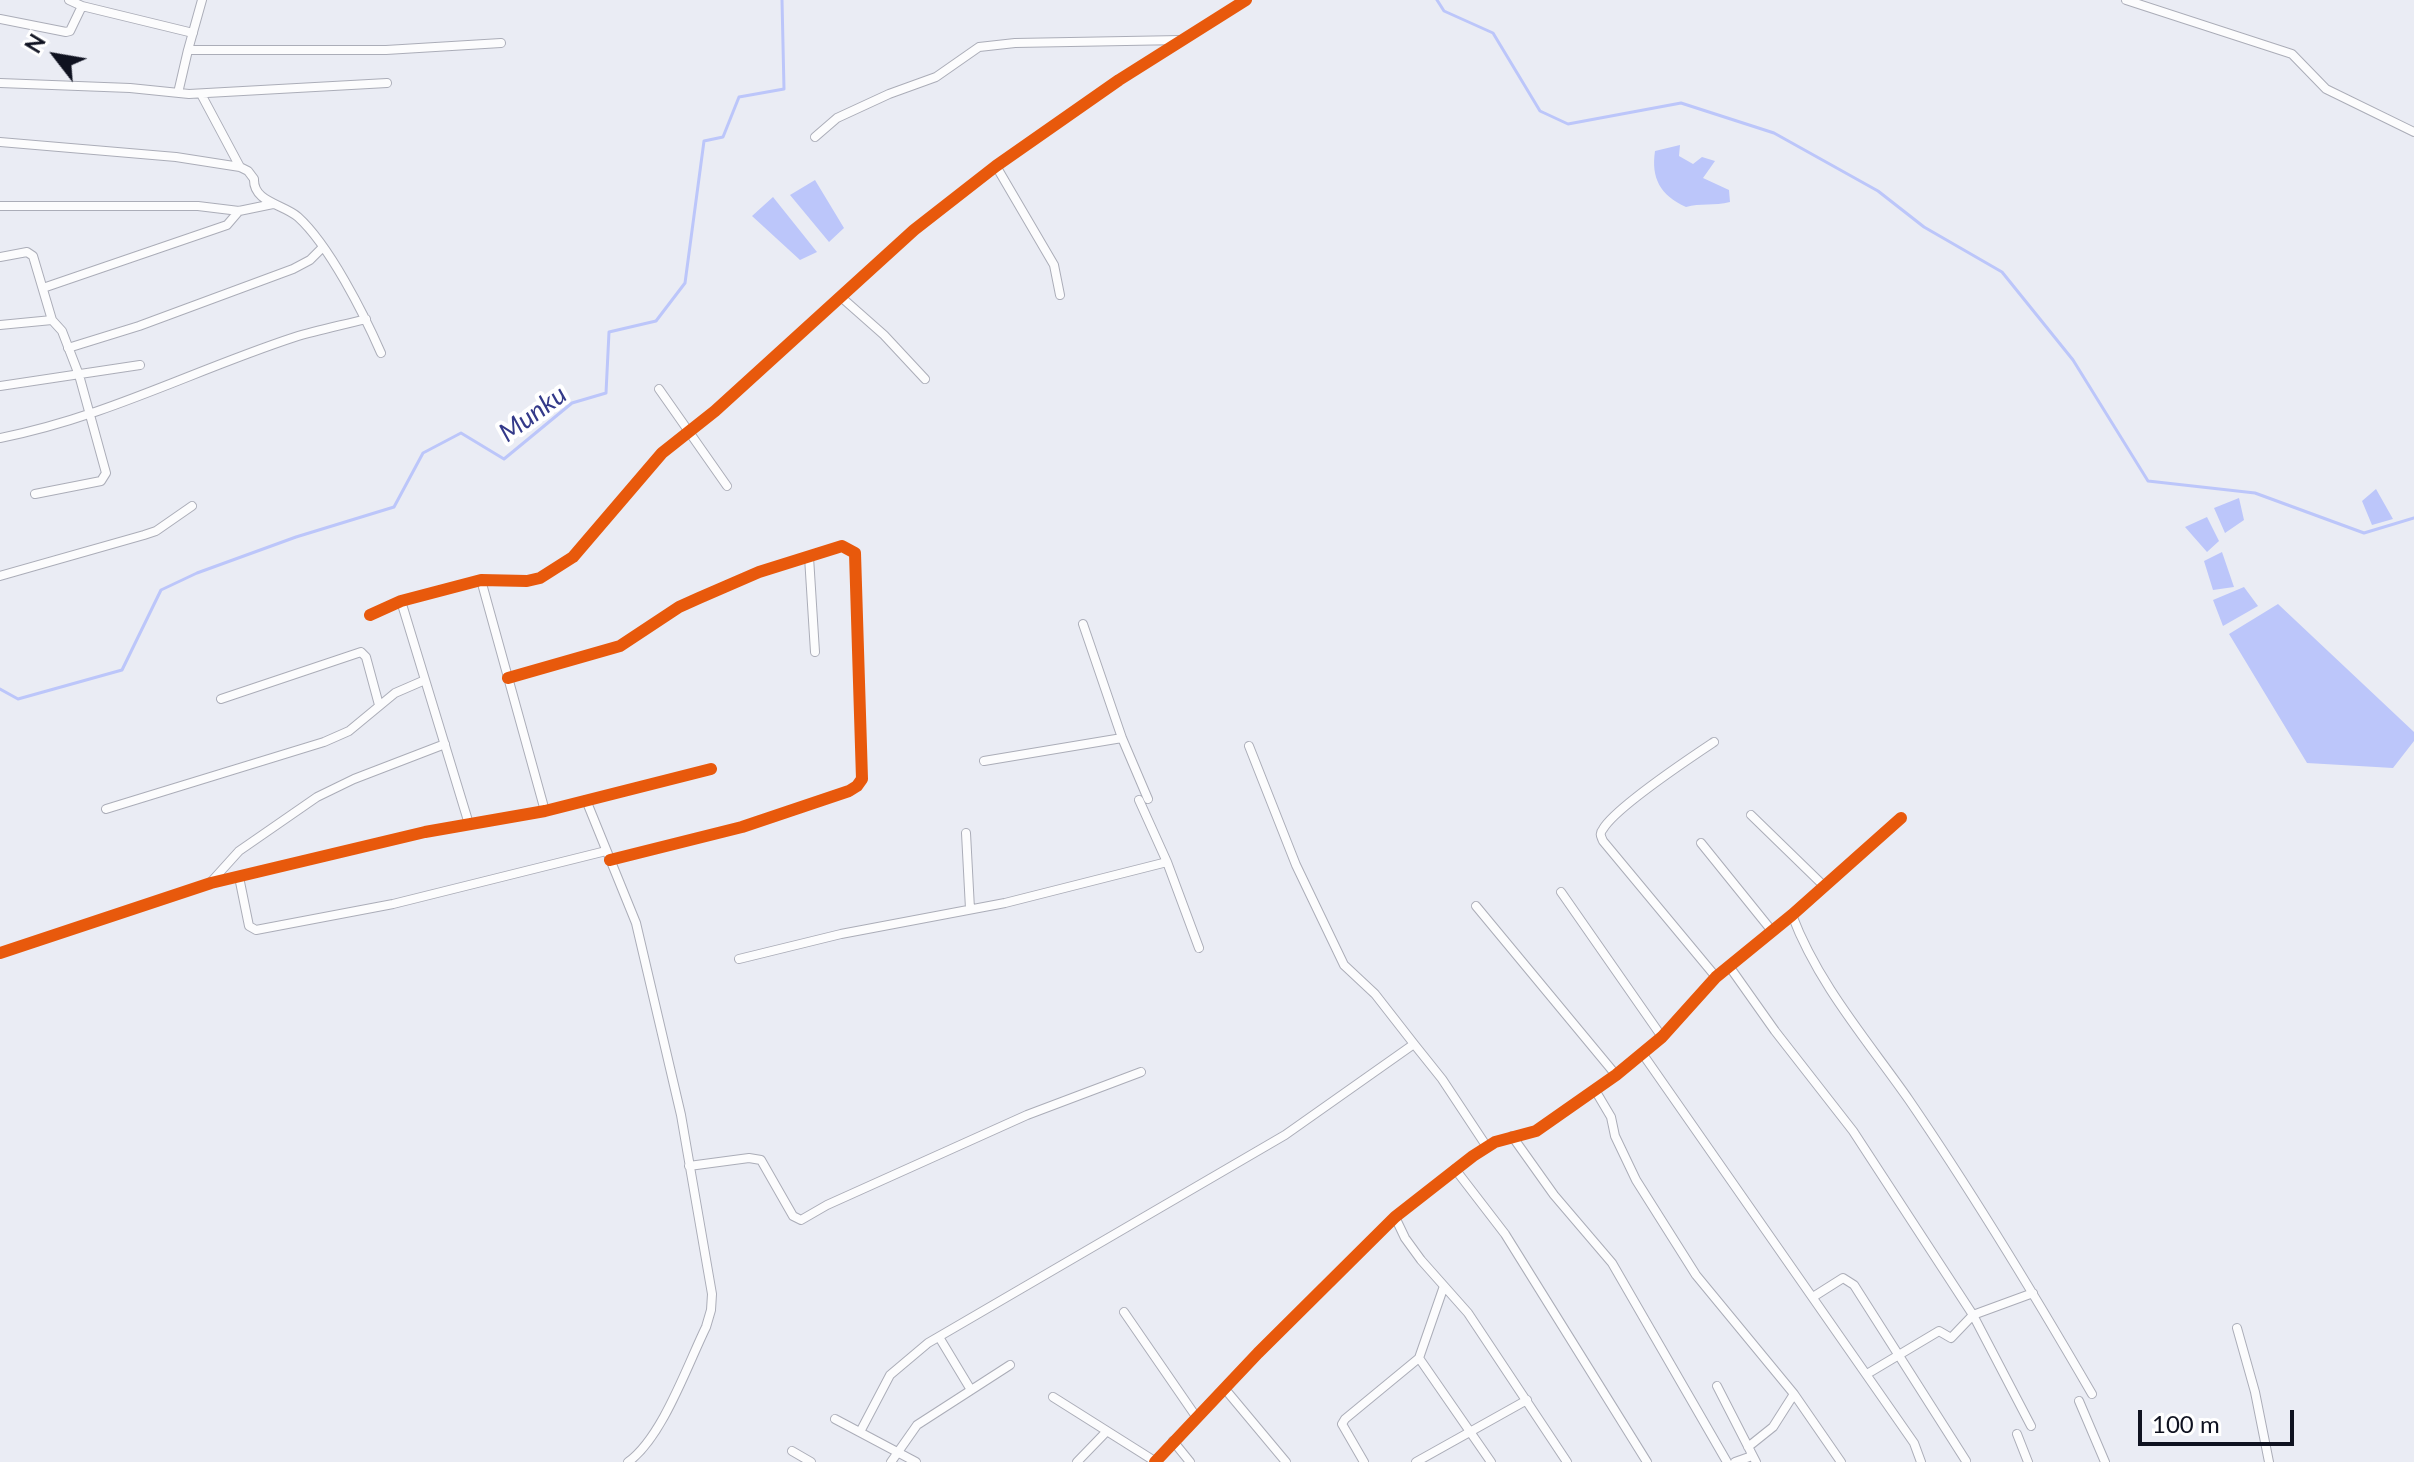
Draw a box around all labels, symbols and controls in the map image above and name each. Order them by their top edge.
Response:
north arrow [16,16,96,96]
text: N [19,29,51,58]
water label: Munku [493,379,573,449]
scale bar [2142,1394,2298,1444]
text: 100 m [2152,1409,2220,1438]

